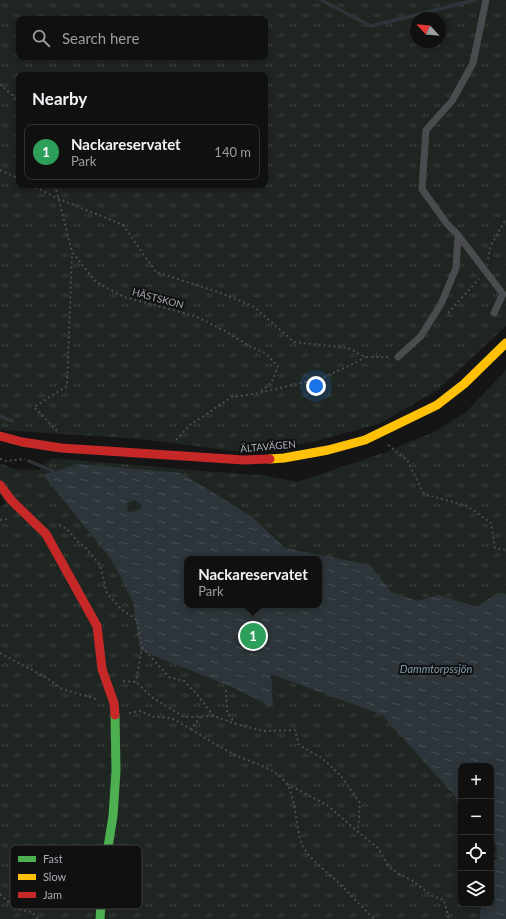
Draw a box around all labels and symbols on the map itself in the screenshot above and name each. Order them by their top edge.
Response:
north arrow [410,12,446,48]
street label: HÄSTSKON [131,285,185,311]
your location [306,376,326,396]
street label: ÄLTAVÄGEN [240,438,296,454]
pin: 1 [240,621,266,651]
water label: Dammtorpssjön [400,662,472,675]
legend [10,845,142,909]
text: Fast [43,852,63,865]
text: Slow [43,870,67,883]
text: Jam [43,888,62,901]

